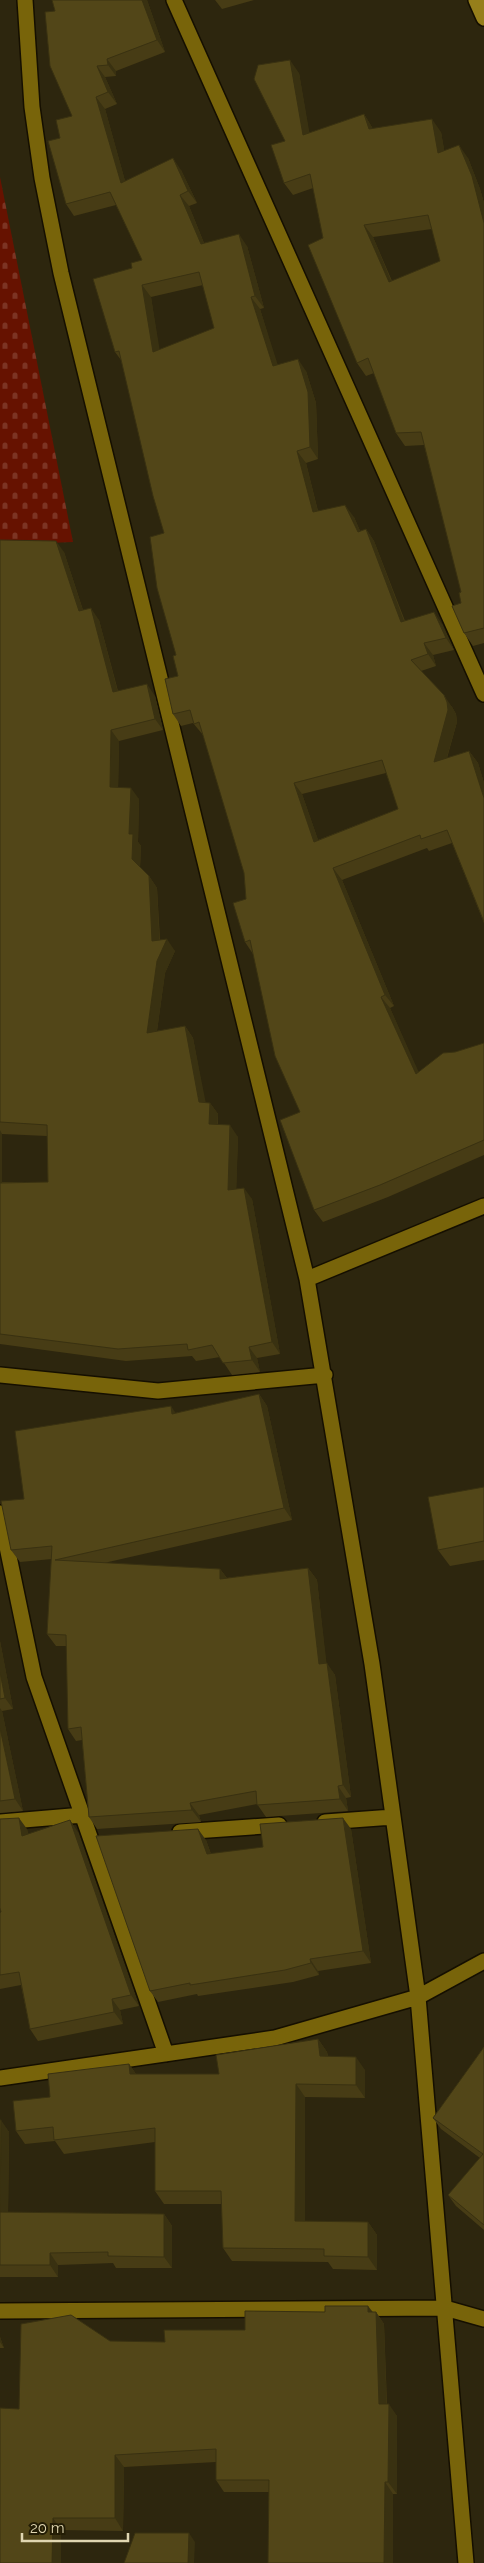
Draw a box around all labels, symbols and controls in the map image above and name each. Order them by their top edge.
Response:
scale bar [22,2510,129,2542]
text: 20 m [30,2519,65,2537]

